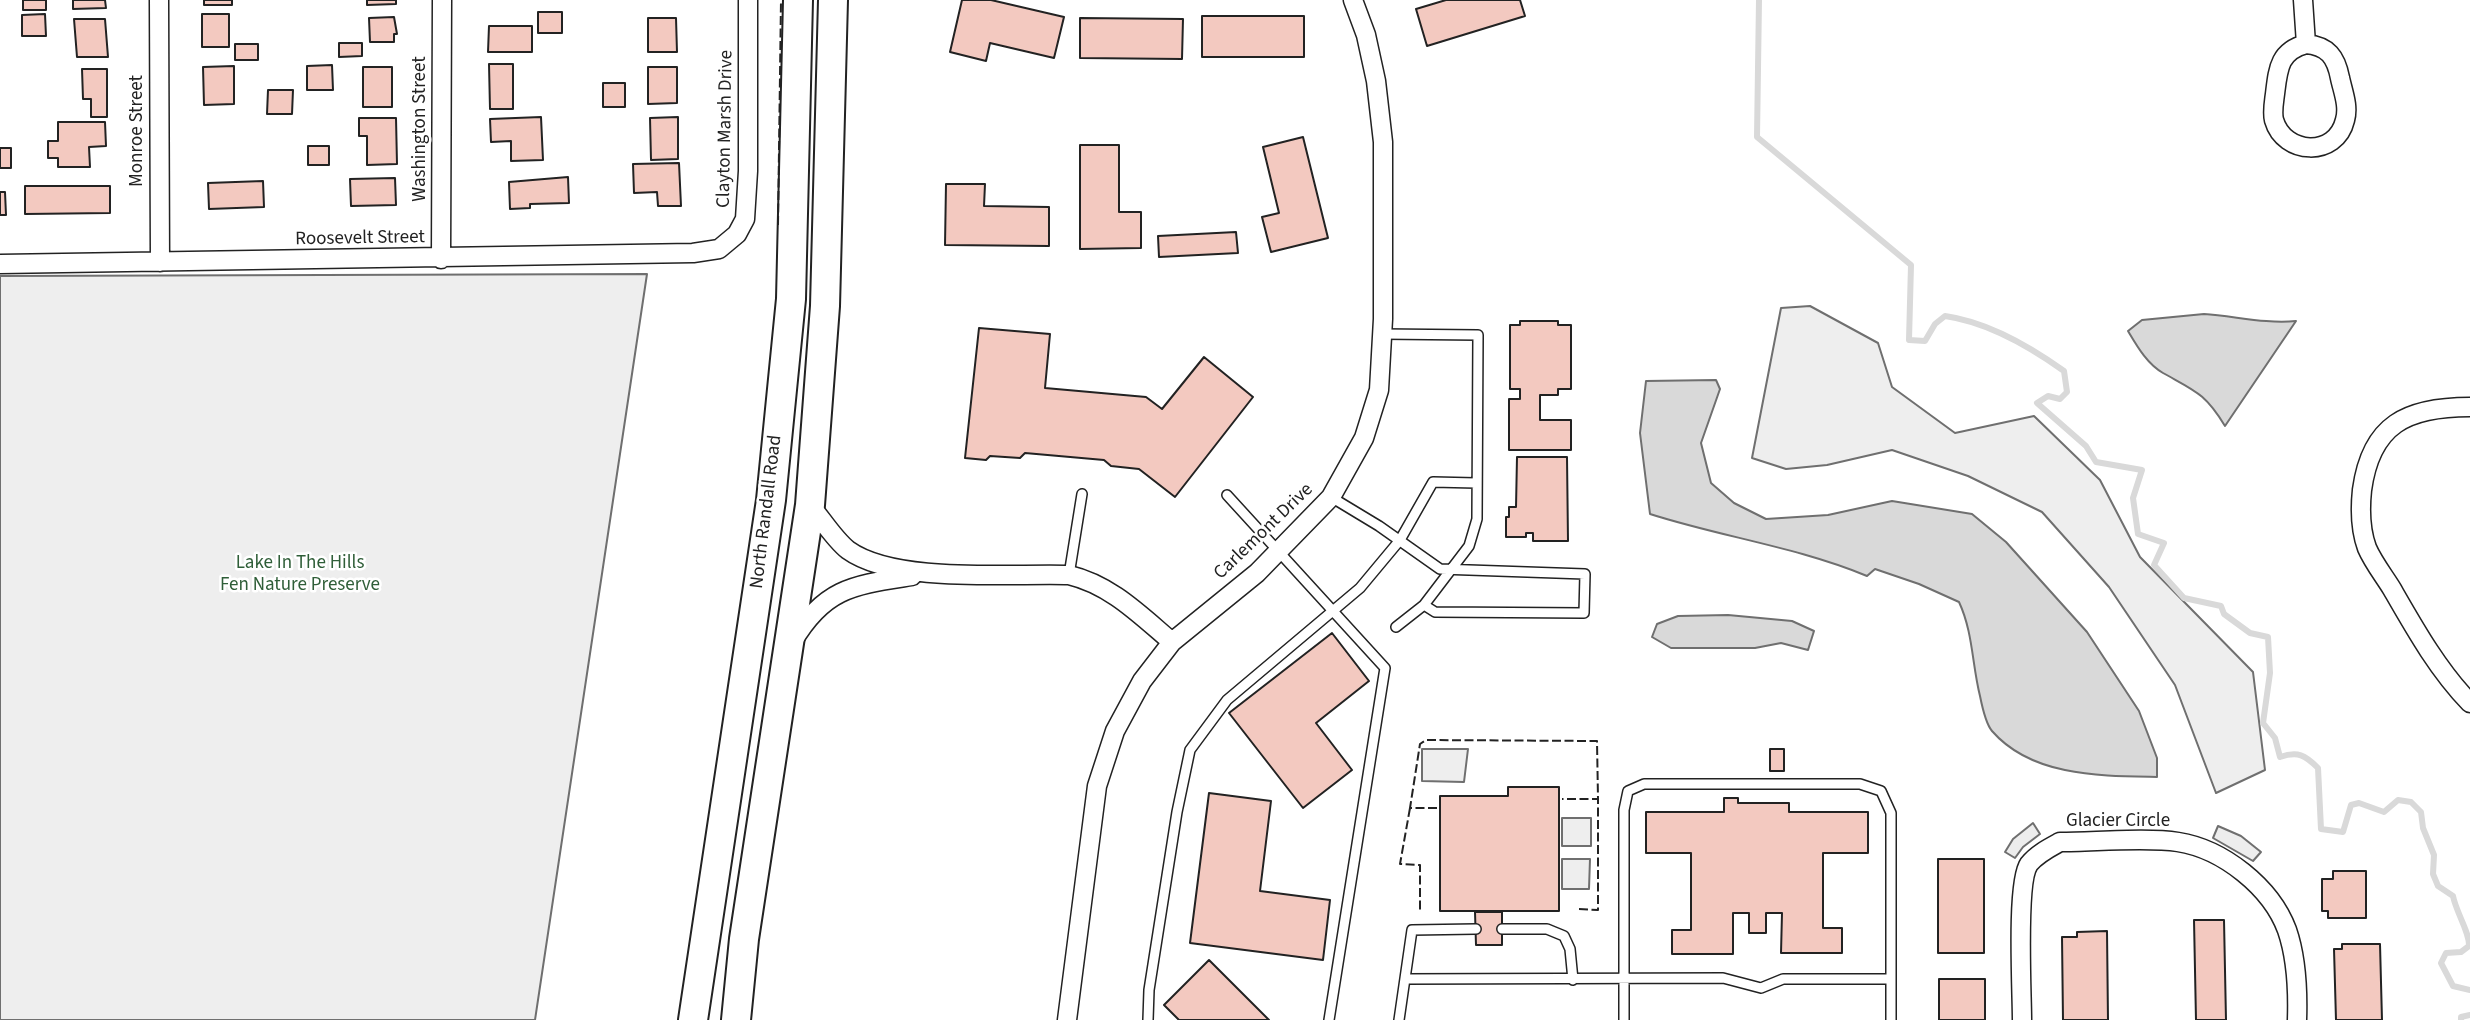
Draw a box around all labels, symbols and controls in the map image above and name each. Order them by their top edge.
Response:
street label: Clayton Marsh Drive [713,50,739,208]
street label: Washington Street [410,56,432,202]
street label: Monroe Street [127,75,149,187]
street label: Roosevelt Street [295,226,425,252]
street label: North Randall Road [746,434,788,590]
street label: Carlemont Drive [1210,479,1318,585]
park label: Lake In The Hills Fen Nature Preserve [220,553,380,597]
street label: Glacier Circle [2066,811,2170,833]

